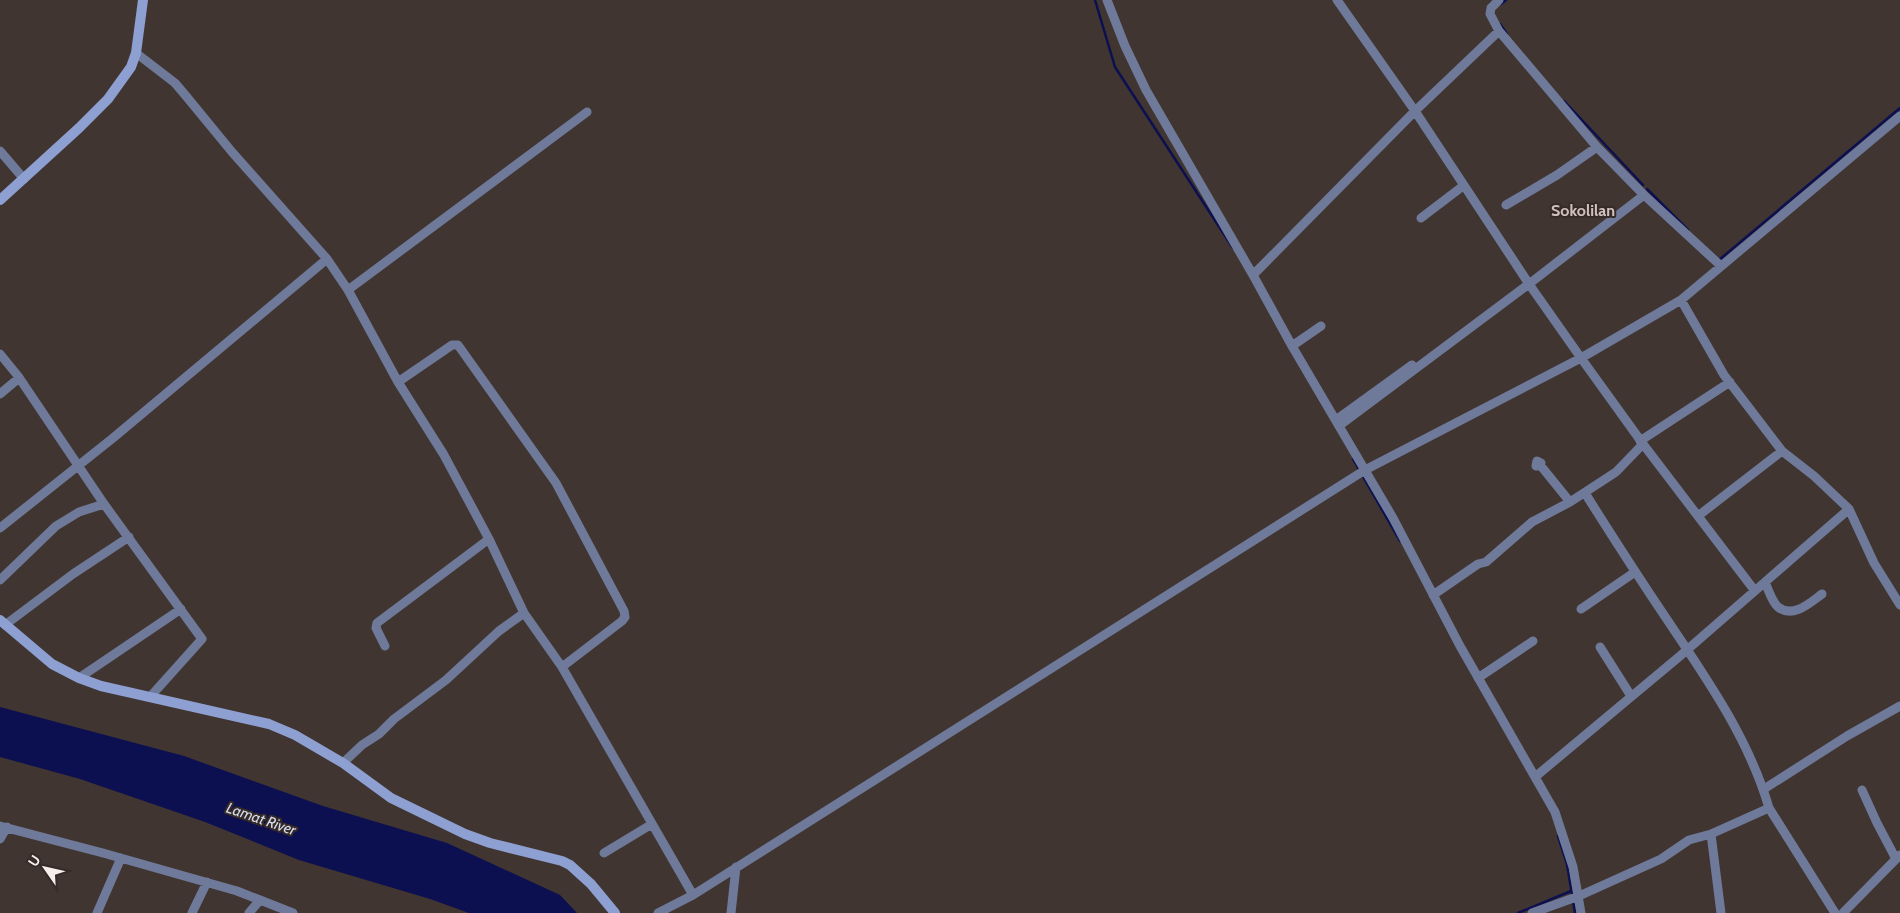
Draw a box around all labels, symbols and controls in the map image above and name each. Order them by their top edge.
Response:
district label: Sokolilan [1551,201,1615,220]
water label: Lamat River [224,799,299,840]
north arrow [20,843,70,893]
text: U [24,852,44,870]

